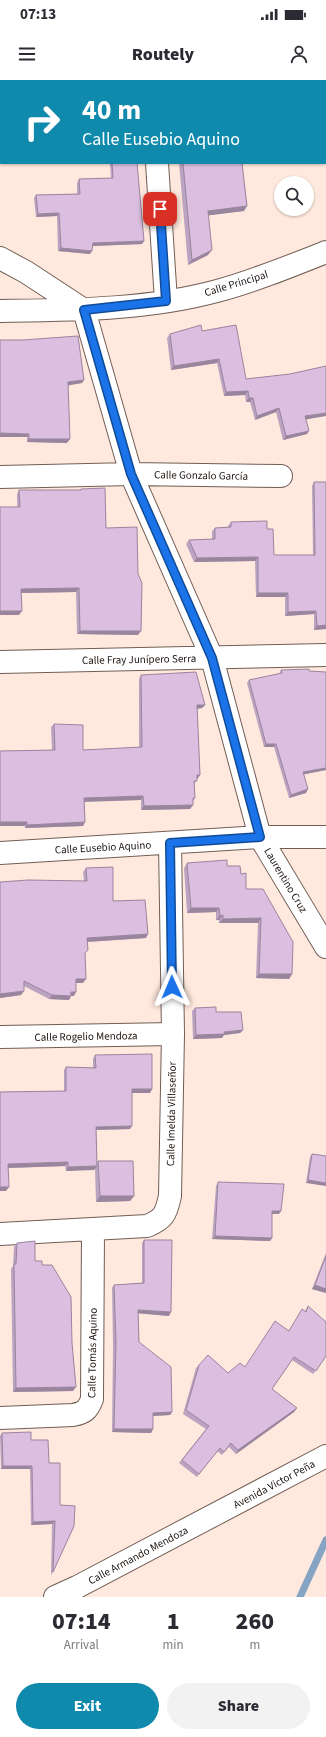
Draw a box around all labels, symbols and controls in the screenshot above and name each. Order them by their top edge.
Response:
text: 07:13 [20,4,56,25]
text: Routely [132,42,194,67]
icon: menu [16,43,38,65]
icon: person [288,43,310,65]
text: 40 m [82,90,141,130]
icon: right [16,96,68,148]
text: Calle Eusebio Aquino [82,127,240,152]
map controls [274,176,314,216]
button: search [274,176,314,216]
pin [143,192,177,226]
icon: arrive [149,198,171,220]
street label: Calle Principal [202,267,270,300]
street label: Calle Gonzalo García [154,467,248,484]
street label: Calle Fray Junípero Serra [82,651,196,668]
street label: Calle Eusebio Aquino [54,837,152,858]
street label: Laurentino Cruz [260,845,311,916]
position arrow [151,966,193,1008]
street label: Calle Rogelio Mendoza [34,1028,138,1045]
street label: Calle Imelda Villaseñor [163,1061,180,1166]
street label: Calle Tomás Aquino [84,1308,101,1398]
street label: Avenida Victor Peña [231,1456,318,1512]
street label: Calle Armando Mendoza [86,1523,191,1588]
text: 07:14 [52,1604,111,1639]
text: 1 [167,1604,180,1639]
text: 260 [236,1604,274,1639]
text: Arrival [64,1636,99,1654]
text: min [163,1636,184,1654]
text: m [249,1636,260,1654]
button: Exit [16,1683,159,1729]
button: Share [167,1683,310,1729]

